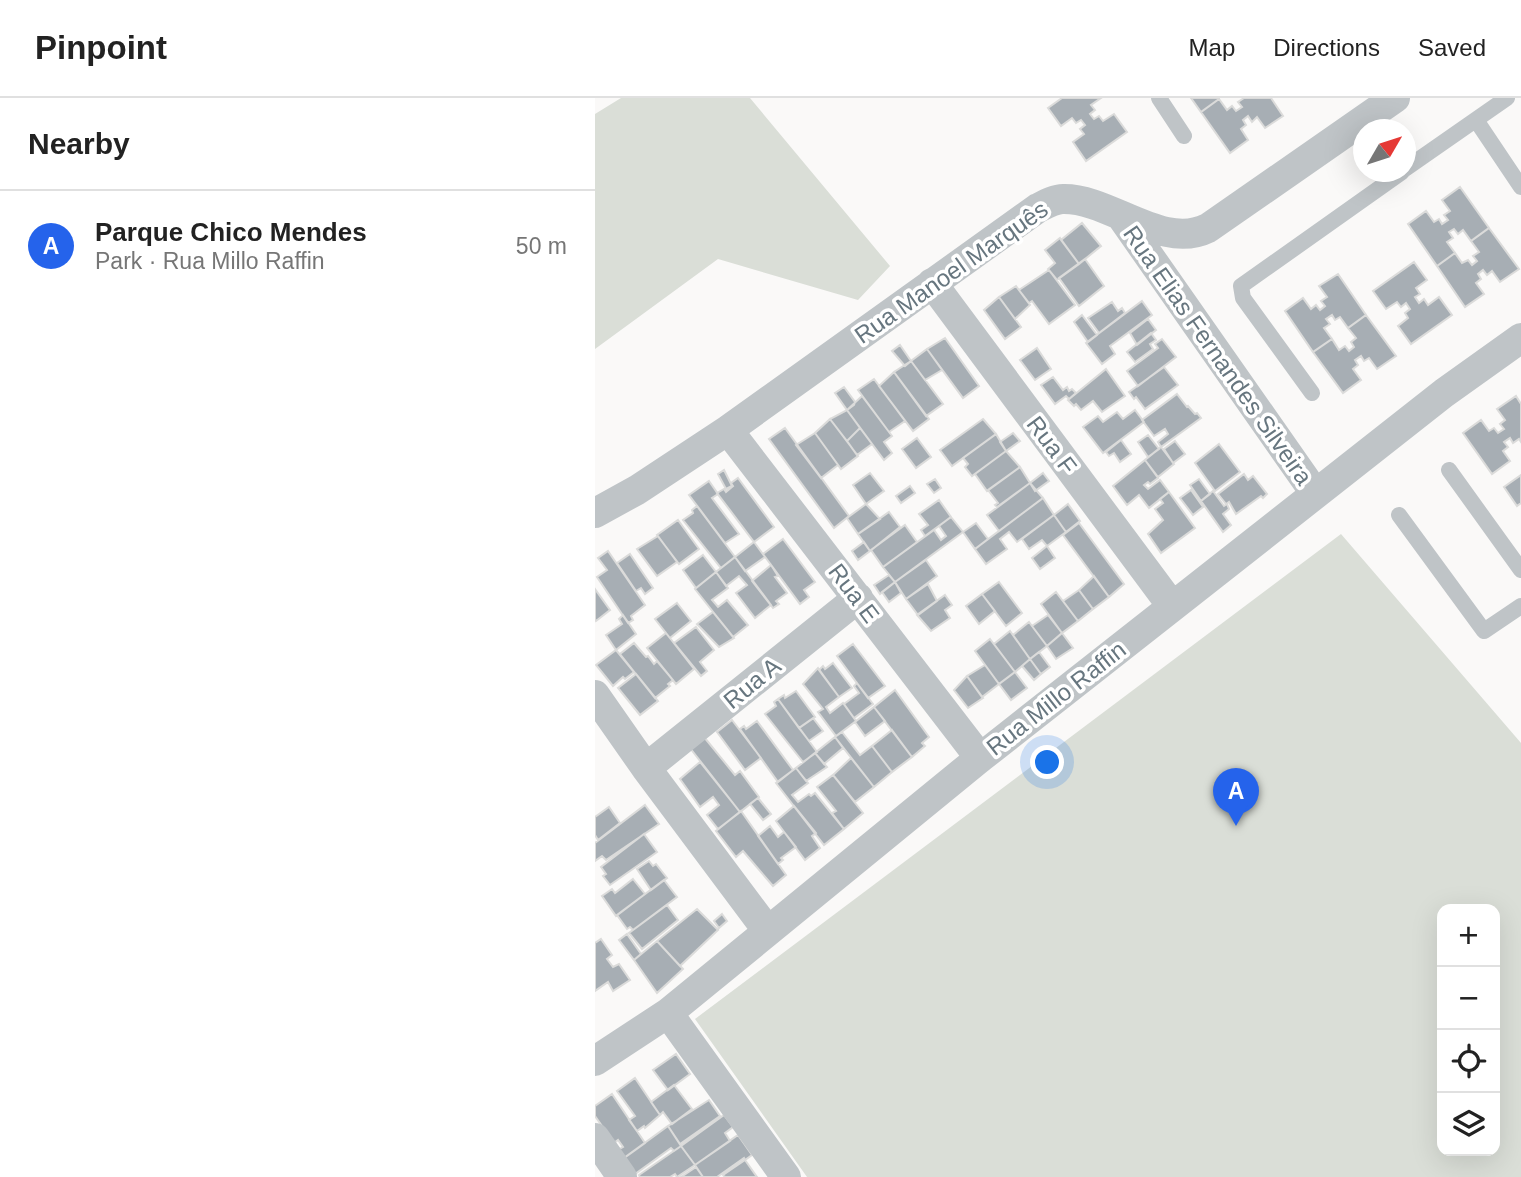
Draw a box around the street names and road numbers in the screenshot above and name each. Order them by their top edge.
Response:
street label: Rua Manoel Marquês [849,195,1053,349]
street label: Rua Elias Fernandes Silveira [1118,220,1318,490]
street label: Rua F [1022,411,1082,479]
street label: Rua E [823,558,885,628]
street label: Rua Millo Raffin [981,635,1131,761]
street label: Rua A [718,652,786,714]

